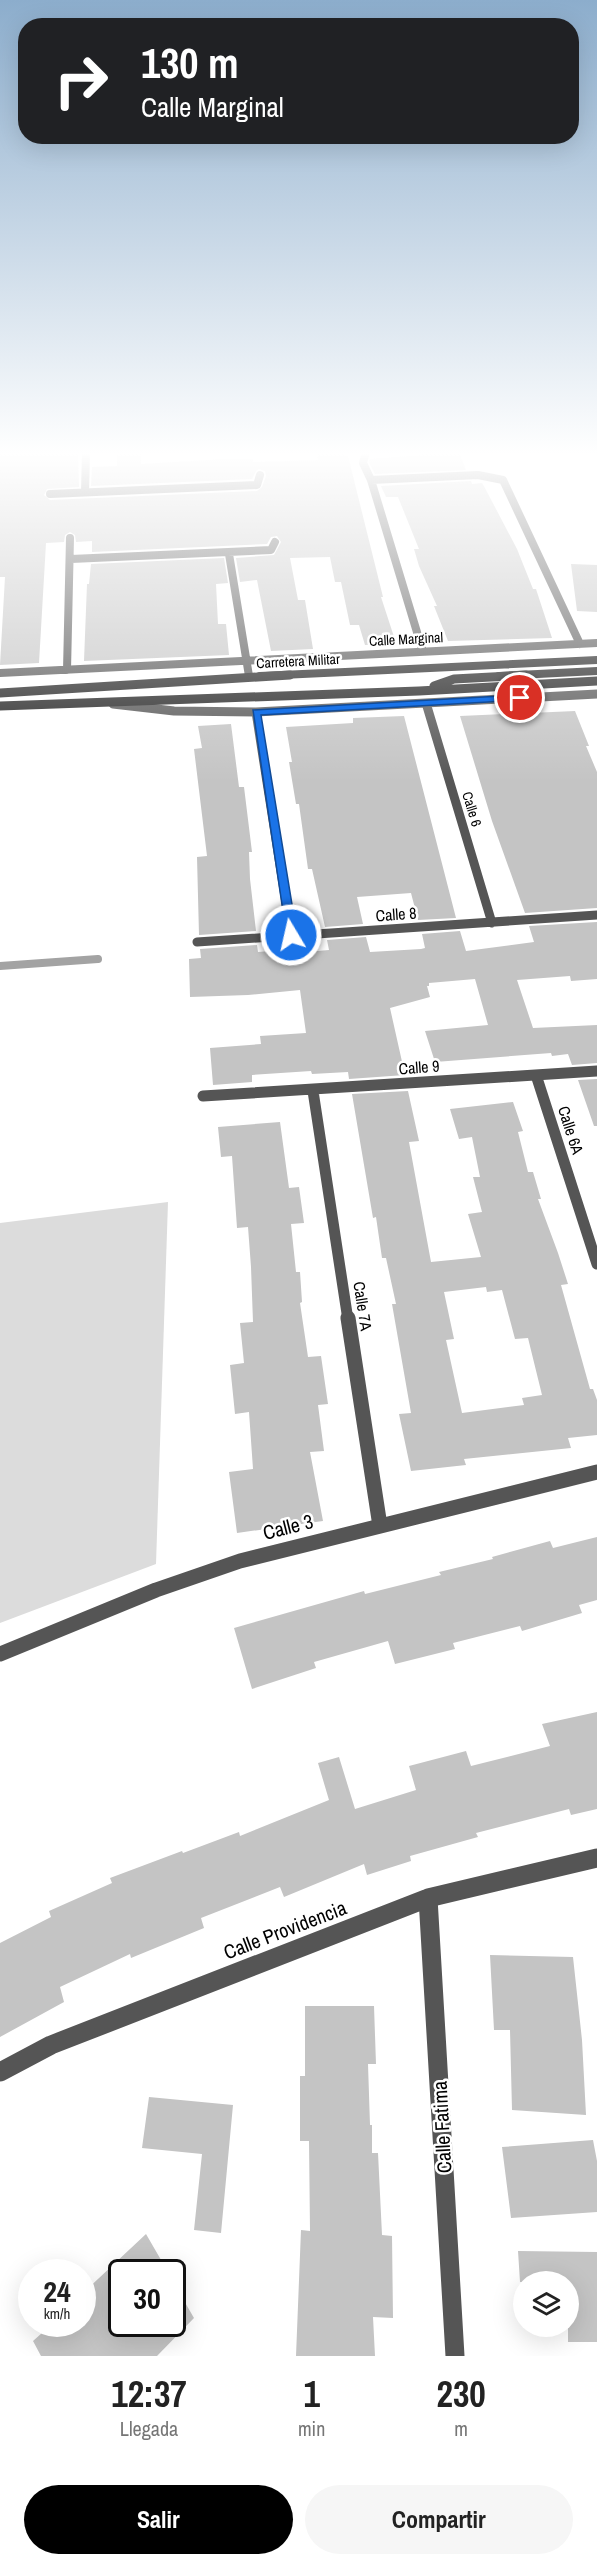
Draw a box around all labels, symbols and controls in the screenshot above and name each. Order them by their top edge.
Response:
text: 130 m [141,35,239,91]
icon: right [42,42,120,120]
text: Calle Marginal [141,89,284,125]
street label: Calle Marginal [369,628,443,650]
street label: Carretera Militar [256,650,340,672]
pin [494,672,545,723]
icon: arrive [503,681,536,714]
street label: Calle 6 [458,789,486,829]
street label: Calle 8 [375,902,417,926]
position arrow [259,903,323,967]
street label: Calle 9 [398,1055,440,1079]
street label: Calle 6A [553,1103,589,1157]
street label: Calle 7A [348,1280,378,1332]
street label: Calle 3 [260,1507,316,1546]
street label: Calle Providencia [220,1894,350,1965]
street label: Calle Fatima [426,2080,457,2174]
speed limit sign: 30 [108,2259,186,2337]
text: 24 [43,2271,71,2311]
map controls [513,2271,579,2337]
button: layers [513,2271,579,2337]
text: km/h [44,2303,70,2324]
text: 12:37 [111,2370,187,2418]
text: 1 [303,2370,320,2418]
text: 230 [437,2370,486,2418]
text: Llegada [120,2415,178,2442]
text: min [298,2415,325,2442]
text: m [454,2415,468,2442]
button: Salir [24,2485,293,2554]
button: Compartir [305,2485,573,2554]

